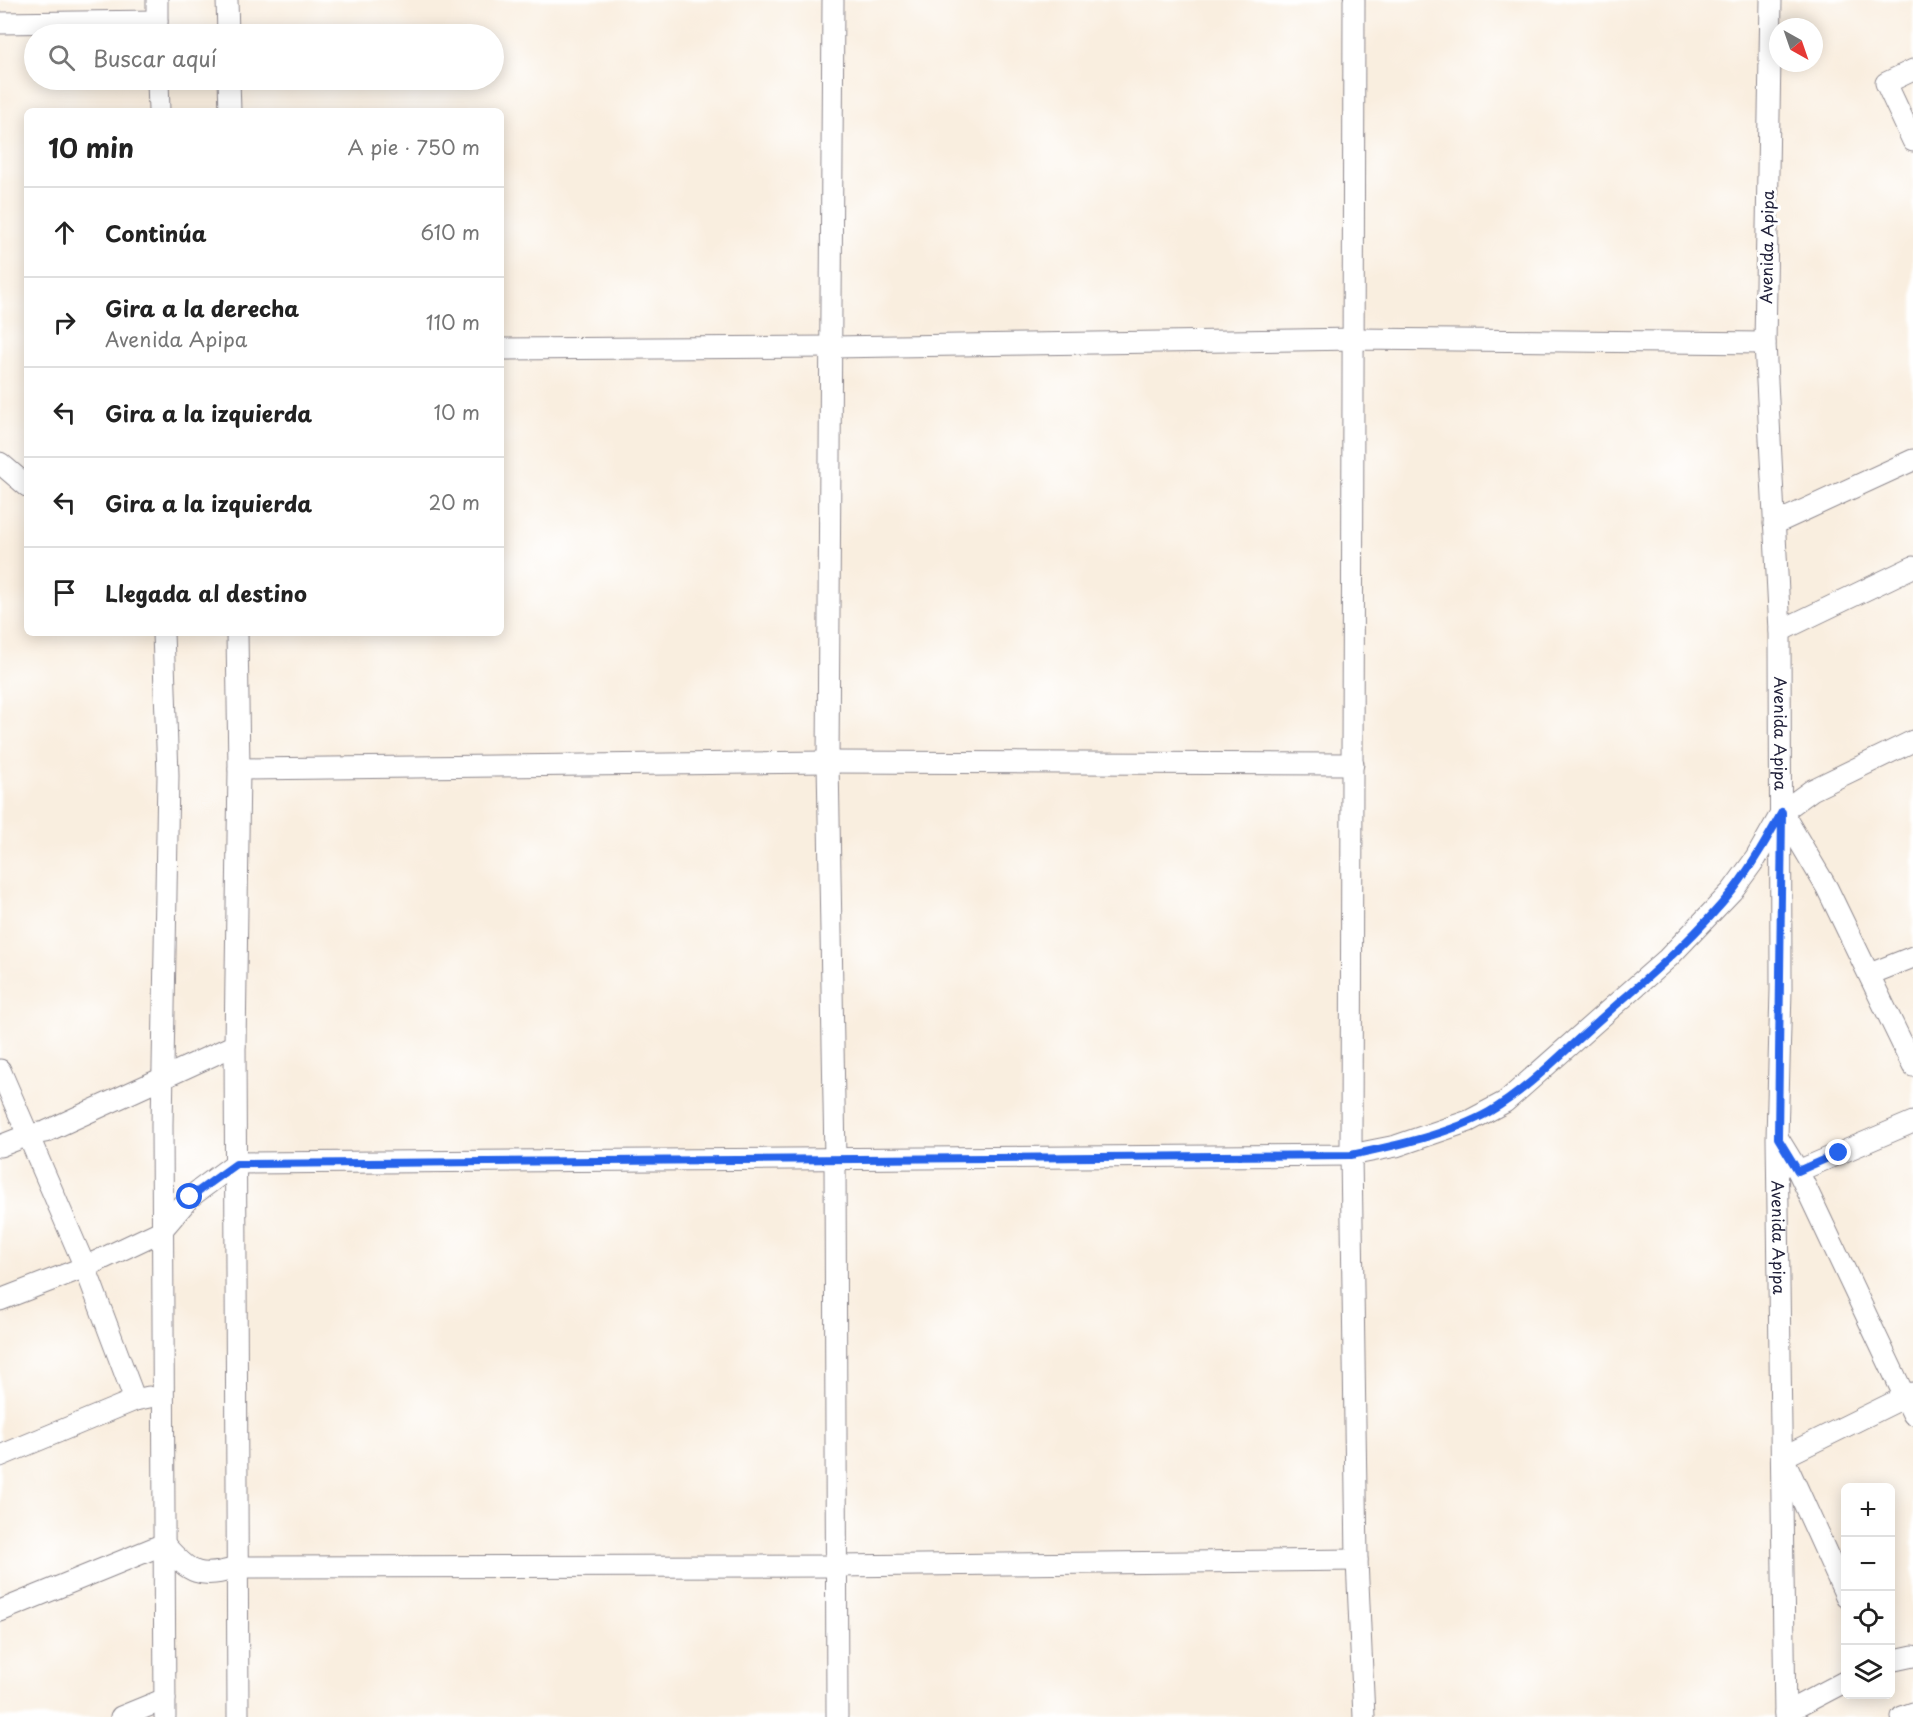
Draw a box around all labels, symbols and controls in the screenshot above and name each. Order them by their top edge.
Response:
north arrow [1769,18,1823,72]
search box [24,24,504,90]
icon: search [45,41,78,74]
text: Buscar aquí [93,41,217,74]
text: 10 min [48,128,134,167]
text: A pie · 750 m [347,132,480,162]
street label: Avenida Apipa [1753,190,1779,304]
icon: ahead [48,216,81,249]
text: Continúa [105,216,207,249]
text: 610 m [420,217,480,247]
text: Gira a la derecha [105,291,299,324]
icon: right [48,306,81,339]
text: 110 m [426,307,480,337]
text: Avenida Apipa [105,324,247,354]
icon: left [48,396,81,429]
text: Gira a la izquierda [105,396,312,429]
text: 10 m [433,397,480,427]
icon: left [48,486,81,519]
text: Gira a la izquierda [105,486,312,519]
text: 20 m [428,487,480,517]
icon: arrive [48,576,81,609]
text: Llegada al destino [105,576,307,609]
street label: Avenida Apipa [1769,677,1793,791]
route end [1825,1139,1851,1165]
street label: Avenida Apipa [1767,1180,1792,1295]
route start [176,1183,202,1209]
map controls [1841,1483,1895,1699]
button: + [1841,1483,1895,1537]
button: − [1841,1537,1895,1591]
button: locate [1841,1591,1895,1645]
button: layers [1841,1645,1895,1699]

